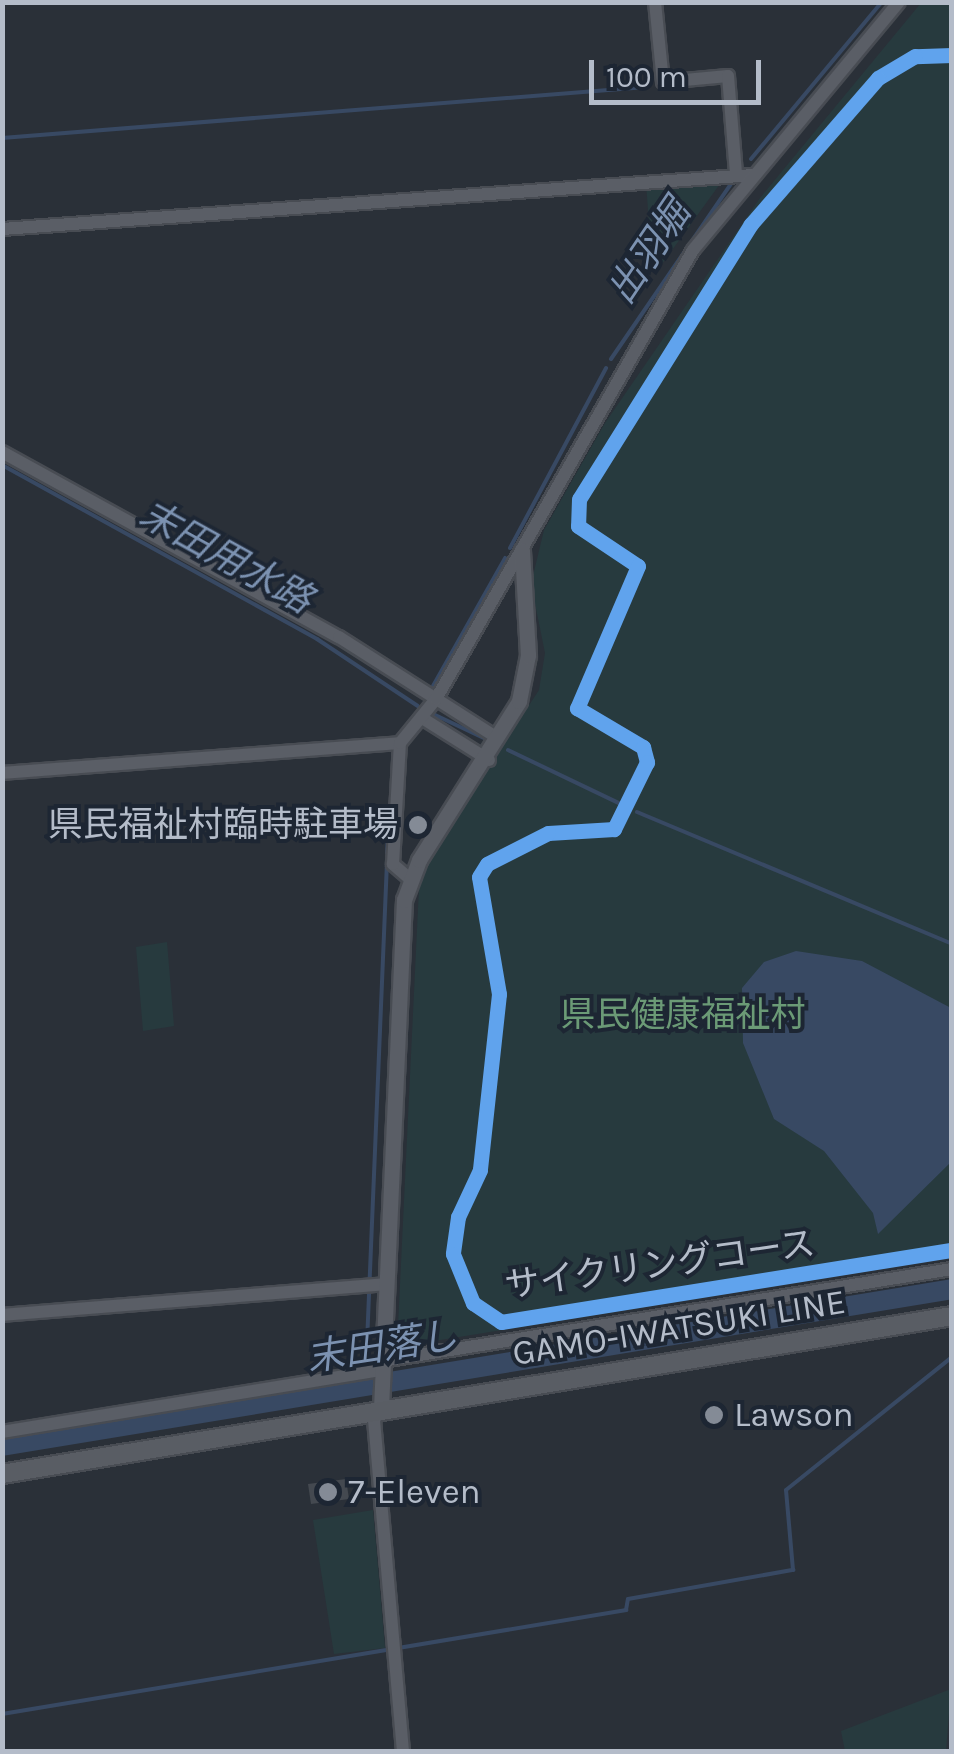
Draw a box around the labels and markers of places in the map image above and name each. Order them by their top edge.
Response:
place label: 県民福祉村臨時駐車場 [48,804,398,846]
marker: 県民福祉村臨時駐車場 [407,814,429,836]
place label: Lawson [734,1394,854,1436]
marker: Lawson [703,1404,725,1426]
place label: 7-Eleven [348,1471,481,1513]
marker: 7-Eleven [317,1481,339,1503]

